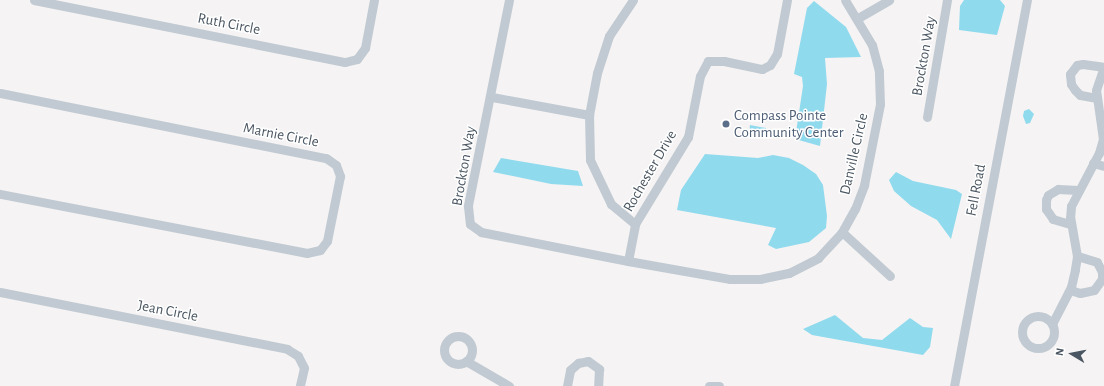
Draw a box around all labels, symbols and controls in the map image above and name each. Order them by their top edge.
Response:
street label: Ruth Circle [196,9,262,39]
street label: Brockton Way [908,15,940,97]
place label: Compass Pointe Community Center [734,106,844,141]
street label: Danville Circle [836,111,872,197]
street label: Marnie Circle [242,119,320,151]
marker: Compass Pointe Community Center [721,119,731,129]
street label: Brockton Way [448,125,480,207]
street label: Rochester Drive [619,127,681,215]
street label: Fell Road [962,162,990,218]
street label: Jean Circle [136,296,200,326]
north arrow [1052,334,1092,374]
text: N [1054,347,1066,357]

